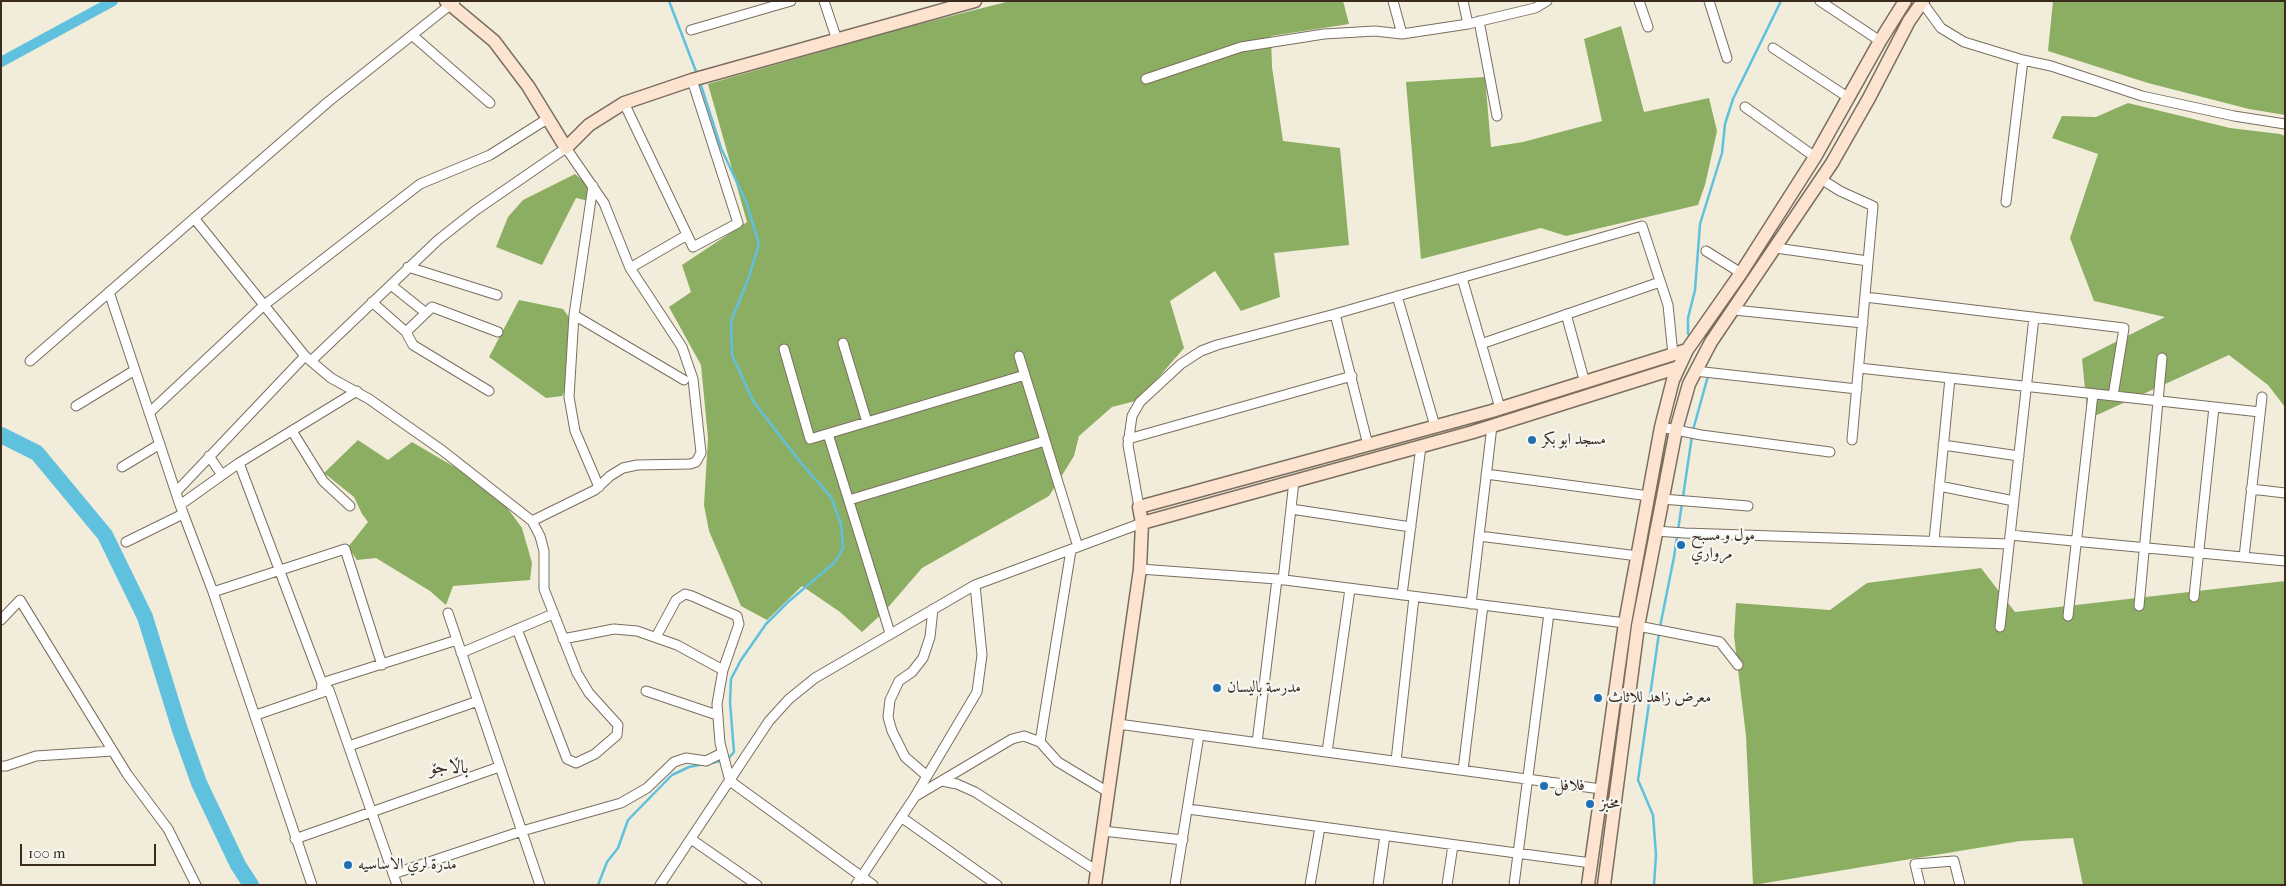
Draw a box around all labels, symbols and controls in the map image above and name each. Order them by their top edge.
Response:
place label: مسجد ابو بكر [1542,430,1606,450]
marker: مسجد ابو بكر [1526,434,1538,446]
place label: مول و مسبح مرواري [1691,526,1755,564]
marker: مول و مسبح مرواري [1675,539,1687,551]
place label: مدرسة بالیسان [1227,678,1301,698]
marker: مدرسة بالیسان [1211,682,1223,694]
place label: معرض زاهد للاثاث [1608,688,1711,708]
marker: معرض زاهد للاثاث [1592,692,1604,704]
district label: باڵاجۆ [429,757,469,779]
place label: فلافل [1554,776,1585,796]
marker: فلافل [1538,780,1550,792]
place label: مخبز [1600,794,1620,814]
marker: مخبز [1584,798,1596,810]
scale bar [22,834,159,866]
text: 100 m [28,844,66,862]
place label: مدرة لري الاساسیه [358,855,457,875]
marker: مدرة لري الاساسیه [342,859,354,871]

